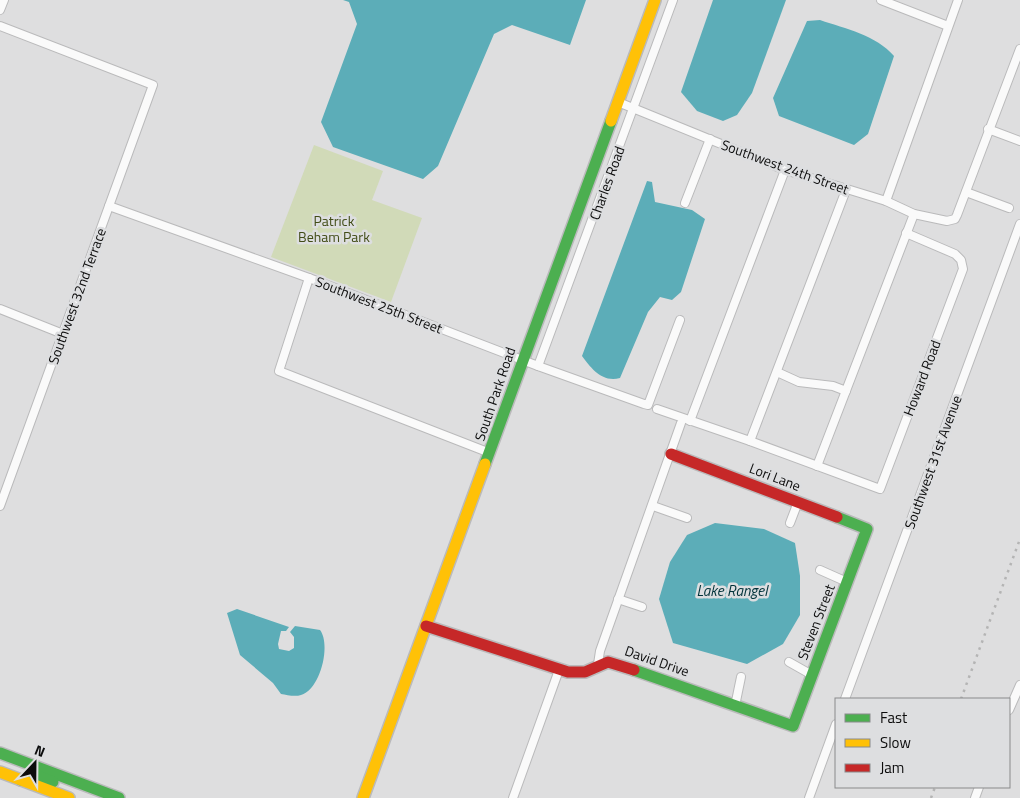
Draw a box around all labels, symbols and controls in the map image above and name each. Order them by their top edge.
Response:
street label: Southwest 24th Street [719,134,852,199]
street label: Charles Road [583,143,630,223]
park label: Patrick Beham Park [298,210,370,247]
street label: Southwest 32nd Terrace [42,225,111,367]
street label: Southwest 25th Street [313,271,446,338]
street label: Howard Road [897,337,946,419]
street label: South Park Road [469,344,520,444]
street label: Southwest 31st Avenue [899,392,966,532]
street label: Lori Lane [747,457,804,496]
water label: Lake Rangel [696,579,769,602]
street label: Steven Street [791,581,840,663]
street label: David Drive [622,640,692,681]
legend [835,698,1010,788]
text: Fast [880,706,908,729]
text: Slow [880,731,911,754]
north arrow [10,738,60,788]
text: N [32,739,48,762]
text: Jam [880,756,904,779]

